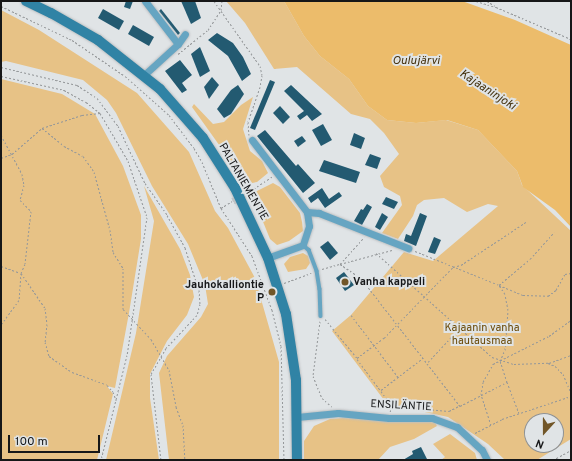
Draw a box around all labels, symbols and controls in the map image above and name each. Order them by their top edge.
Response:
water label: Oulujärvi [392,55,440,69]
water label: Kajaaninjoki [456,68,518,114]
street label: PALTANIEMENTIE [216,141,270,223]
place label: Vanha kappeli [353,275,425,289]
marker: Vanha kappeli [340,277,350,287]
place label: Jauhokalliontie P [185,279,264,305]
marker: Jauhokalliontie P [267,287,277,297]
park label: Kajaanin vanha hautausmaa [444,322,520,348]
street label: ENSILÄNTIE [370,398,432,414]
north arrow [524,413,564,453]
scale bar [10,427,102,453]
text: 100 m [15,434,48,450]
text: N [534,435,546,451]

